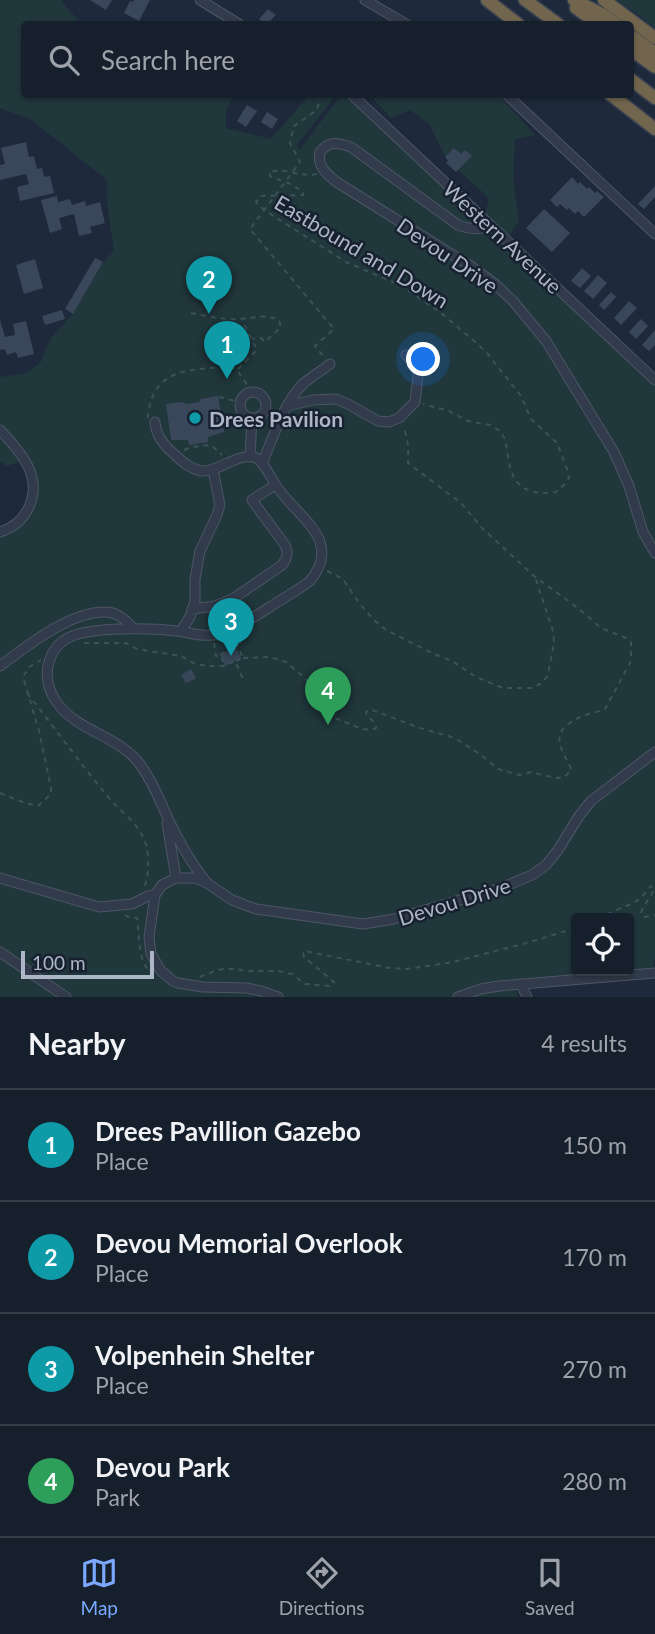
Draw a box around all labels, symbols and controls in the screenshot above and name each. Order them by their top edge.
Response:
search box [21,21,634,98]
icon: search [45,41,83,79]
text: Search here [101,44,235,76]
street label: Western Avenue [439,176,567,298]
street label: Eastbound and Down [271,189,453,313]
street label: Devou Drive [393,212,503,298]
pin: 2 [186,256,232,314]
pin: 1 [204,321,250,379]
your location [406,342,440,376]
place label: Drees Pavilion [209,406,343,431]
marker: Drees Pavilion [187,410,203,426]
pin: 3 [208,598,254,656]
pin: 4 [305,667,351,725]
street label: Devou Drive [395,872,513,930]
map controls [571,913,634,976]
button: locate [571,913,634,976]
scale bar [21,948,154,980]
text: 100 m [32,951,86,974]
text: Nearby [28,1025,126,1061]
text: 4 results [541,1029,627,1057]
text: Drees Pavillion Gazebo [95,1115,361,1147]
text: 1 [44,1131,58,1159]
text: 150 m [562,1131,627,1159]
text: Place [95,1147,149,1175]
text: Devou Memorial Overlook [95,1227,403,1259]
text: 2 [44,1243,58,1271]
text: 170 m [562,1243,627,1271]
text: Place [95,1259,149,1287]
text: Volpenhein Shelter [95,1339,314,1371]
text: 3 [44,1355,58,1383]
text: 270 m [562,1355,627,1383]
text: Place [95,1371,149,1399]
text: Devou Park [95,1451,230,1483]
text: 4 [44,1467,58,1495]
text: 280 m [562,1467,627,1495]
text: Park [95,1483,140,1511]
tab: Map [80,1554,118,1619]
tab: Directions [279,1554,365,1619]
tab: Saved [525,1554,575,1619]

